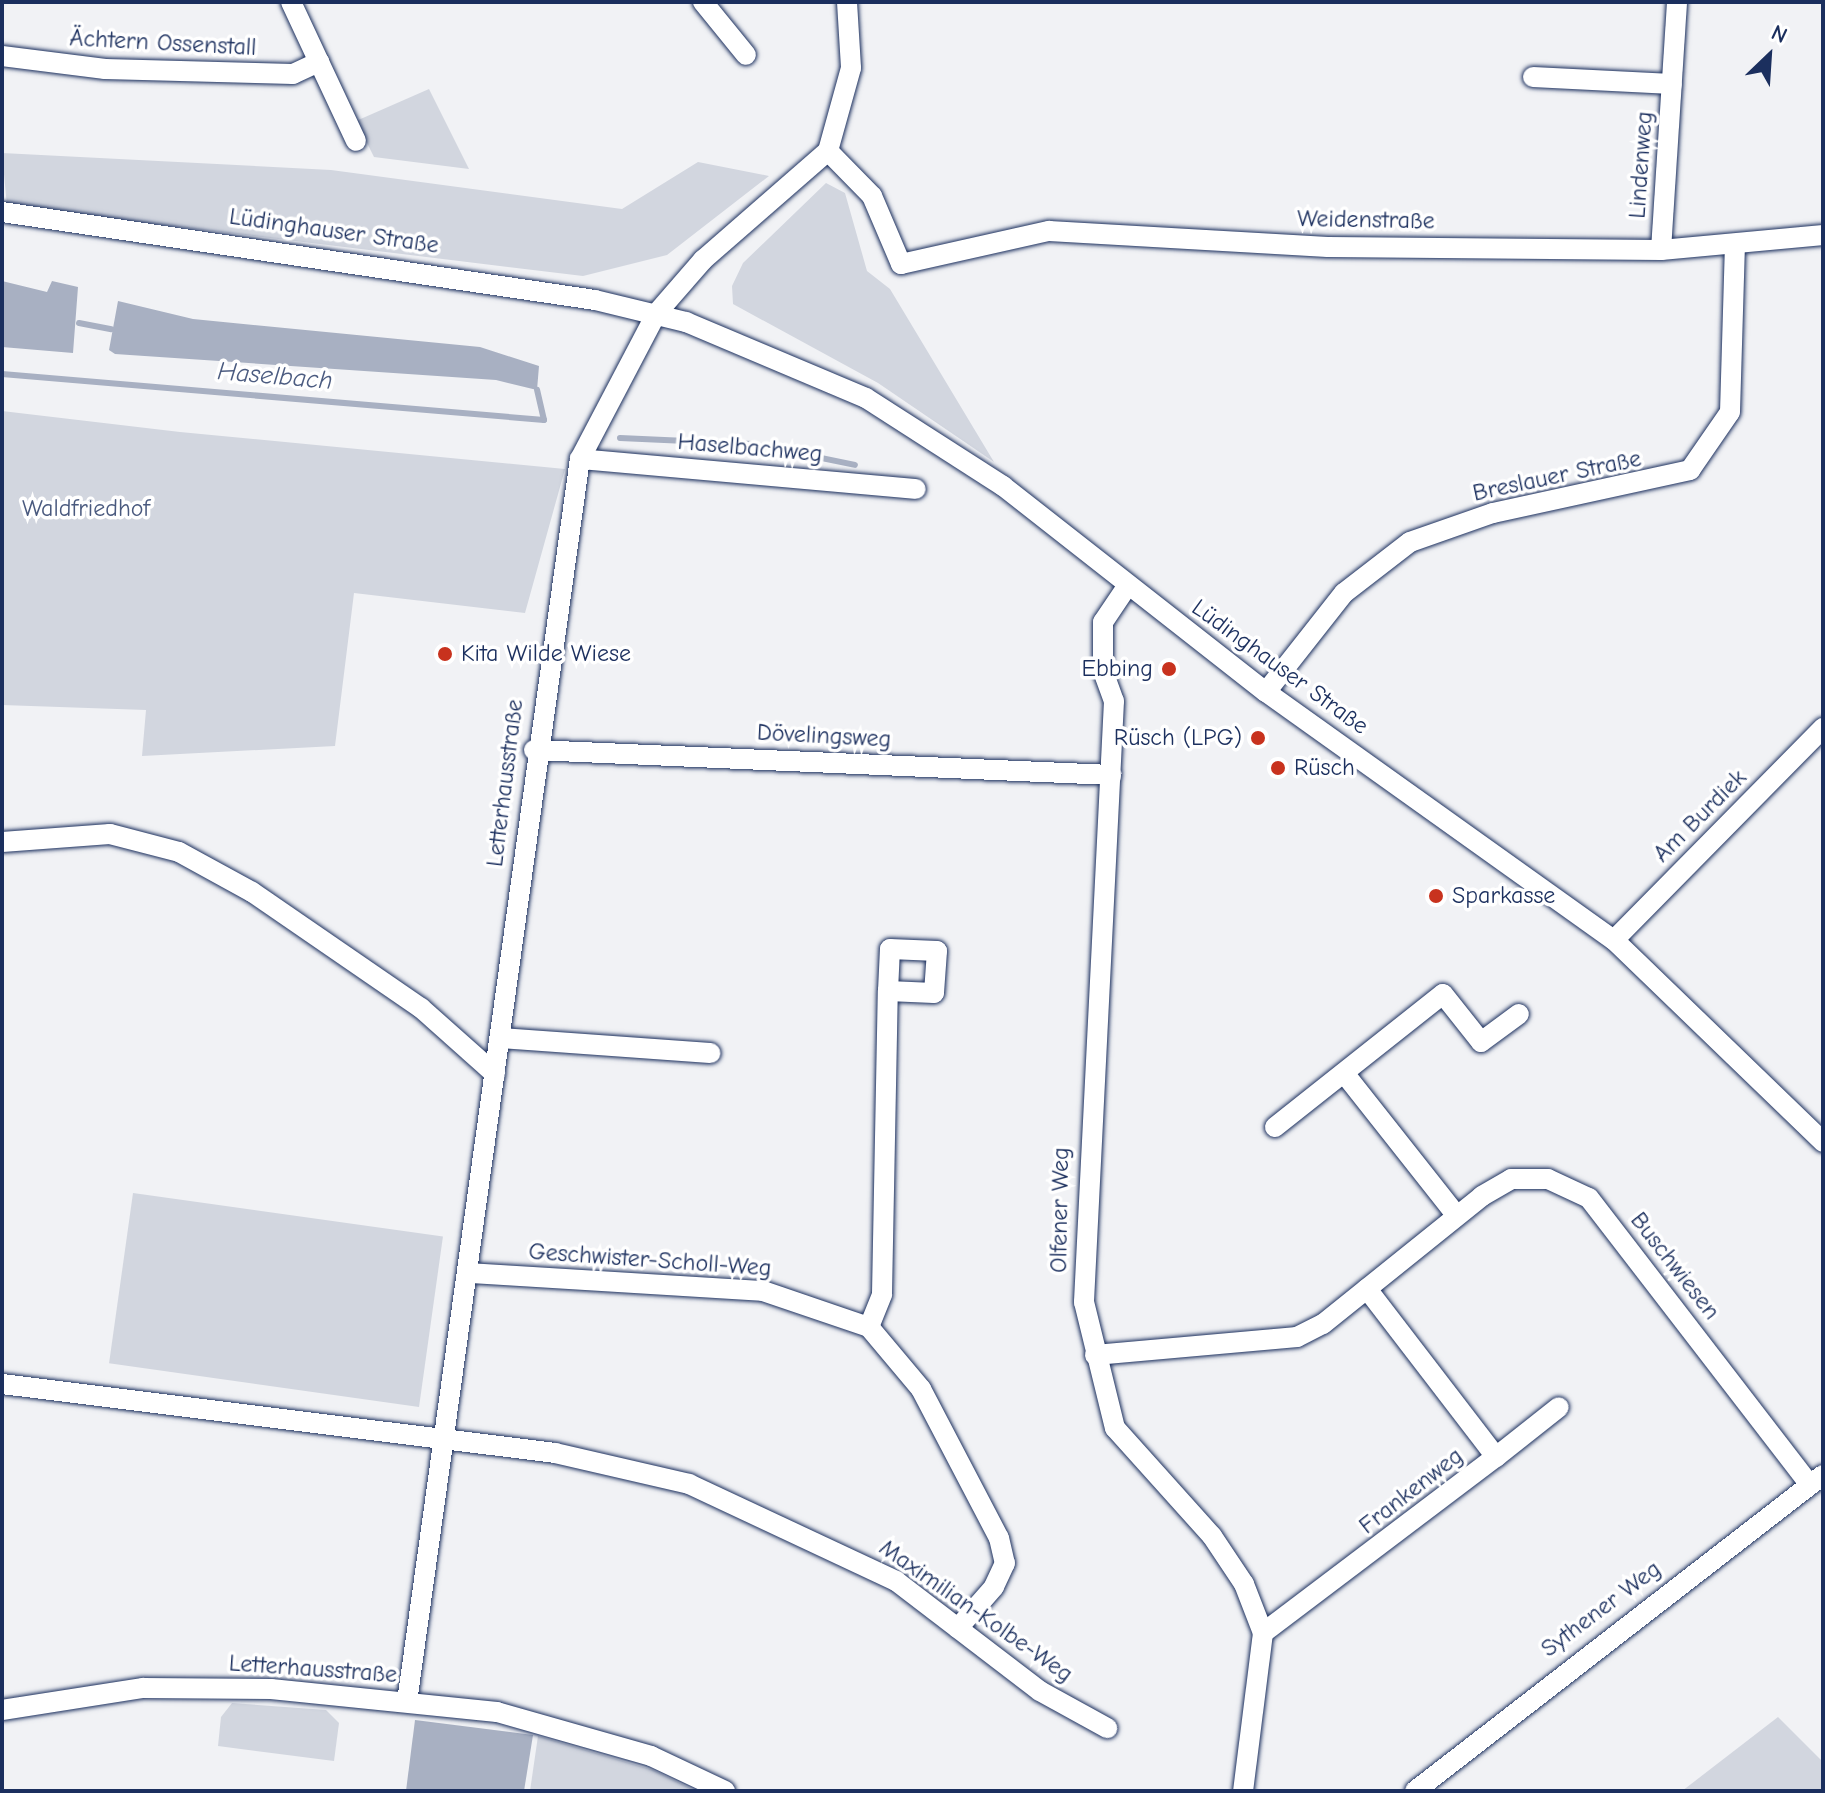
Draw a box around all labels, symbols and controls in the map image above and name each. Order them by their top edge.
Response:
north arrow [1729,16,1809,96]
text: N [1767,19,1791,49]
street label: Ächtern Ossenstall [69,24,257,62]
street label: Lindenweg [1623,110,1659,220]
street label: Lüdinghauser Straße [227,202,441,260]
street label: Weidenstraße [1297,204,1435,236]
water label: Haselbach [216,356,334,398]
street label: Haselbachweg [676,427,824,469]
street label: Breslauer Straße [1470,444,1644,508]
park label: Waldfriedhof [22,495,150,523]
street label: Lüdinghauser Straße [1186,593,1374,741]
place label: Kita Wilde Wiese [461,640,631,668]
marker: Kita Wilde Wiese [436,645,454,663]
place label: Ebbing [1081,655,1153,683]
marker: Ebbing [1160,660,1178,678]
street label: Letterhausstraße [480,698,530,868]
street label: Dövelingsweg [756,718,892,754]
place label: Rüsch (LPG) [1114,724,1242,752]
marker: Rüsch (LPG) [1249,729,1267,747]
place label: Rüsch [1294,754,1355,782]
marker: Rüsch [1269,759,1287,777]
street label: Am Burdiek [1648,764,1752,868]
place label: Sparkasse [1452,882,1555,910]
marker: Sparkasse [1427,887,1445,905]
street label: Olfener Weg [1045,1147,1075,1273]
street label: Buschwiesen [1624,1206,1726,1326]
street label: Geschwister-Scholl-Weg [528,1237,772,1283]
street label: Frankenweg [1353,1442,1469,1540]
street label: Maximilian-Kolbe-Weg [874,1533,1078,1689]
street label: Sythener Weg [1535,1555,1667,1663]
street label: Letterhausstraße [228,1649,398,1689]

